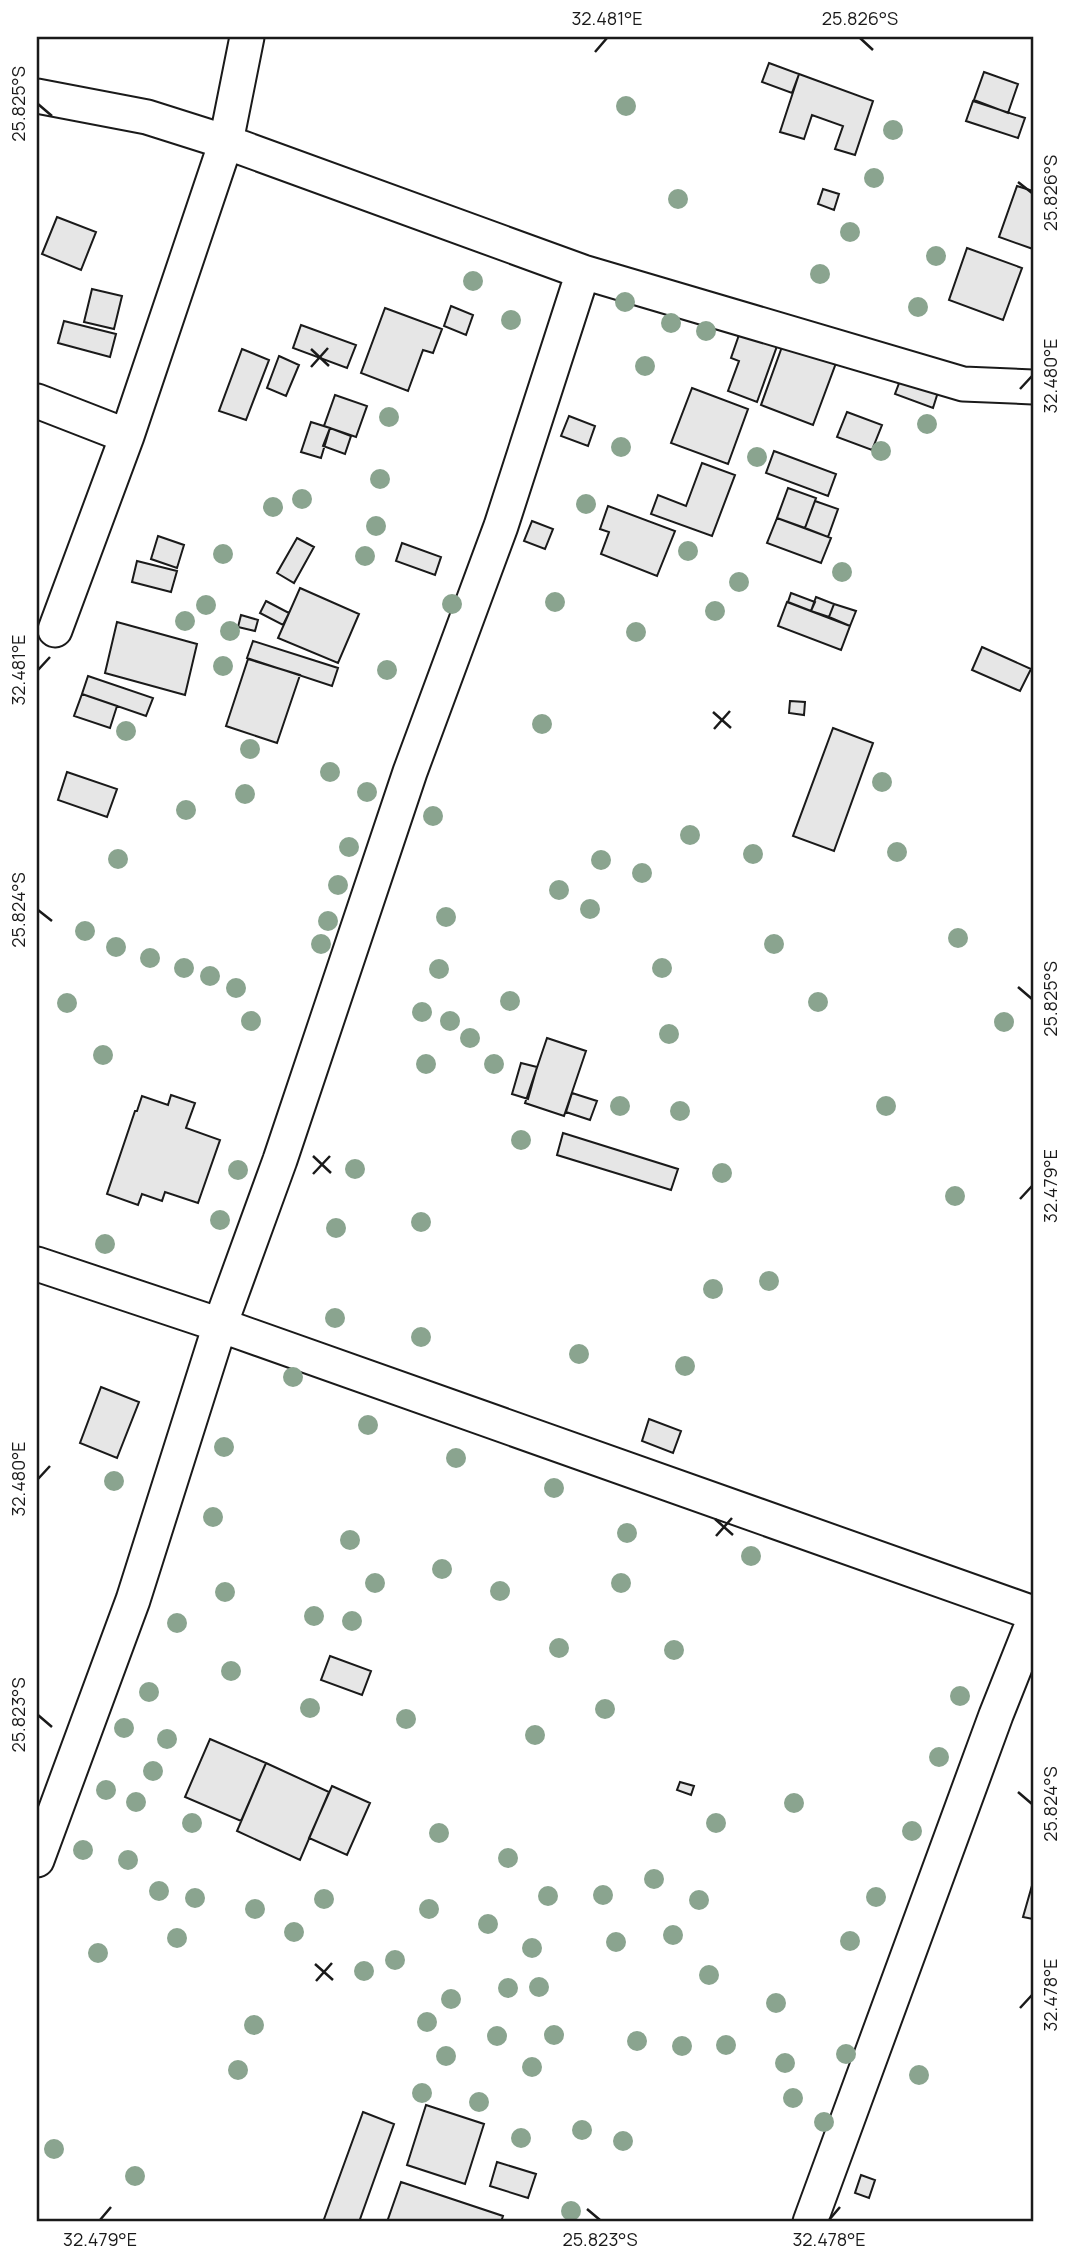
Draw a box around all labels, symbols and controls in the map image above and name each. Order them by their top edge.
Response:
text: 32.481°E [571,6,643,30]
text: 25.826°S [822,6,898,30]
text: 25.825°S [6,66,30,142]
text: 25.826°S [1038,155,1062,231]
text: 32.480°E [1038,338,1062,414]
text: 32.481°E [6,634,30,706]
text: 25.824°S [6,872,30,948]
text: 25.825°S [1038,961,1062,1037]
text: 32.479°E [1038,1149,1062,1223]
text: 32.480°E [6,1441,30,1517]
text: 25.823°S [6,1677,30,1753]
text: 25.824°S [1038,1766,1062,1842]
text: 32.478°E [1038,1958,1062,2032]
text: 32.479°E [63,2227,137,2251]
text: 25.823°S [562,2227,638,2251]
text: 32.478°E [792,2227,866,2251]

